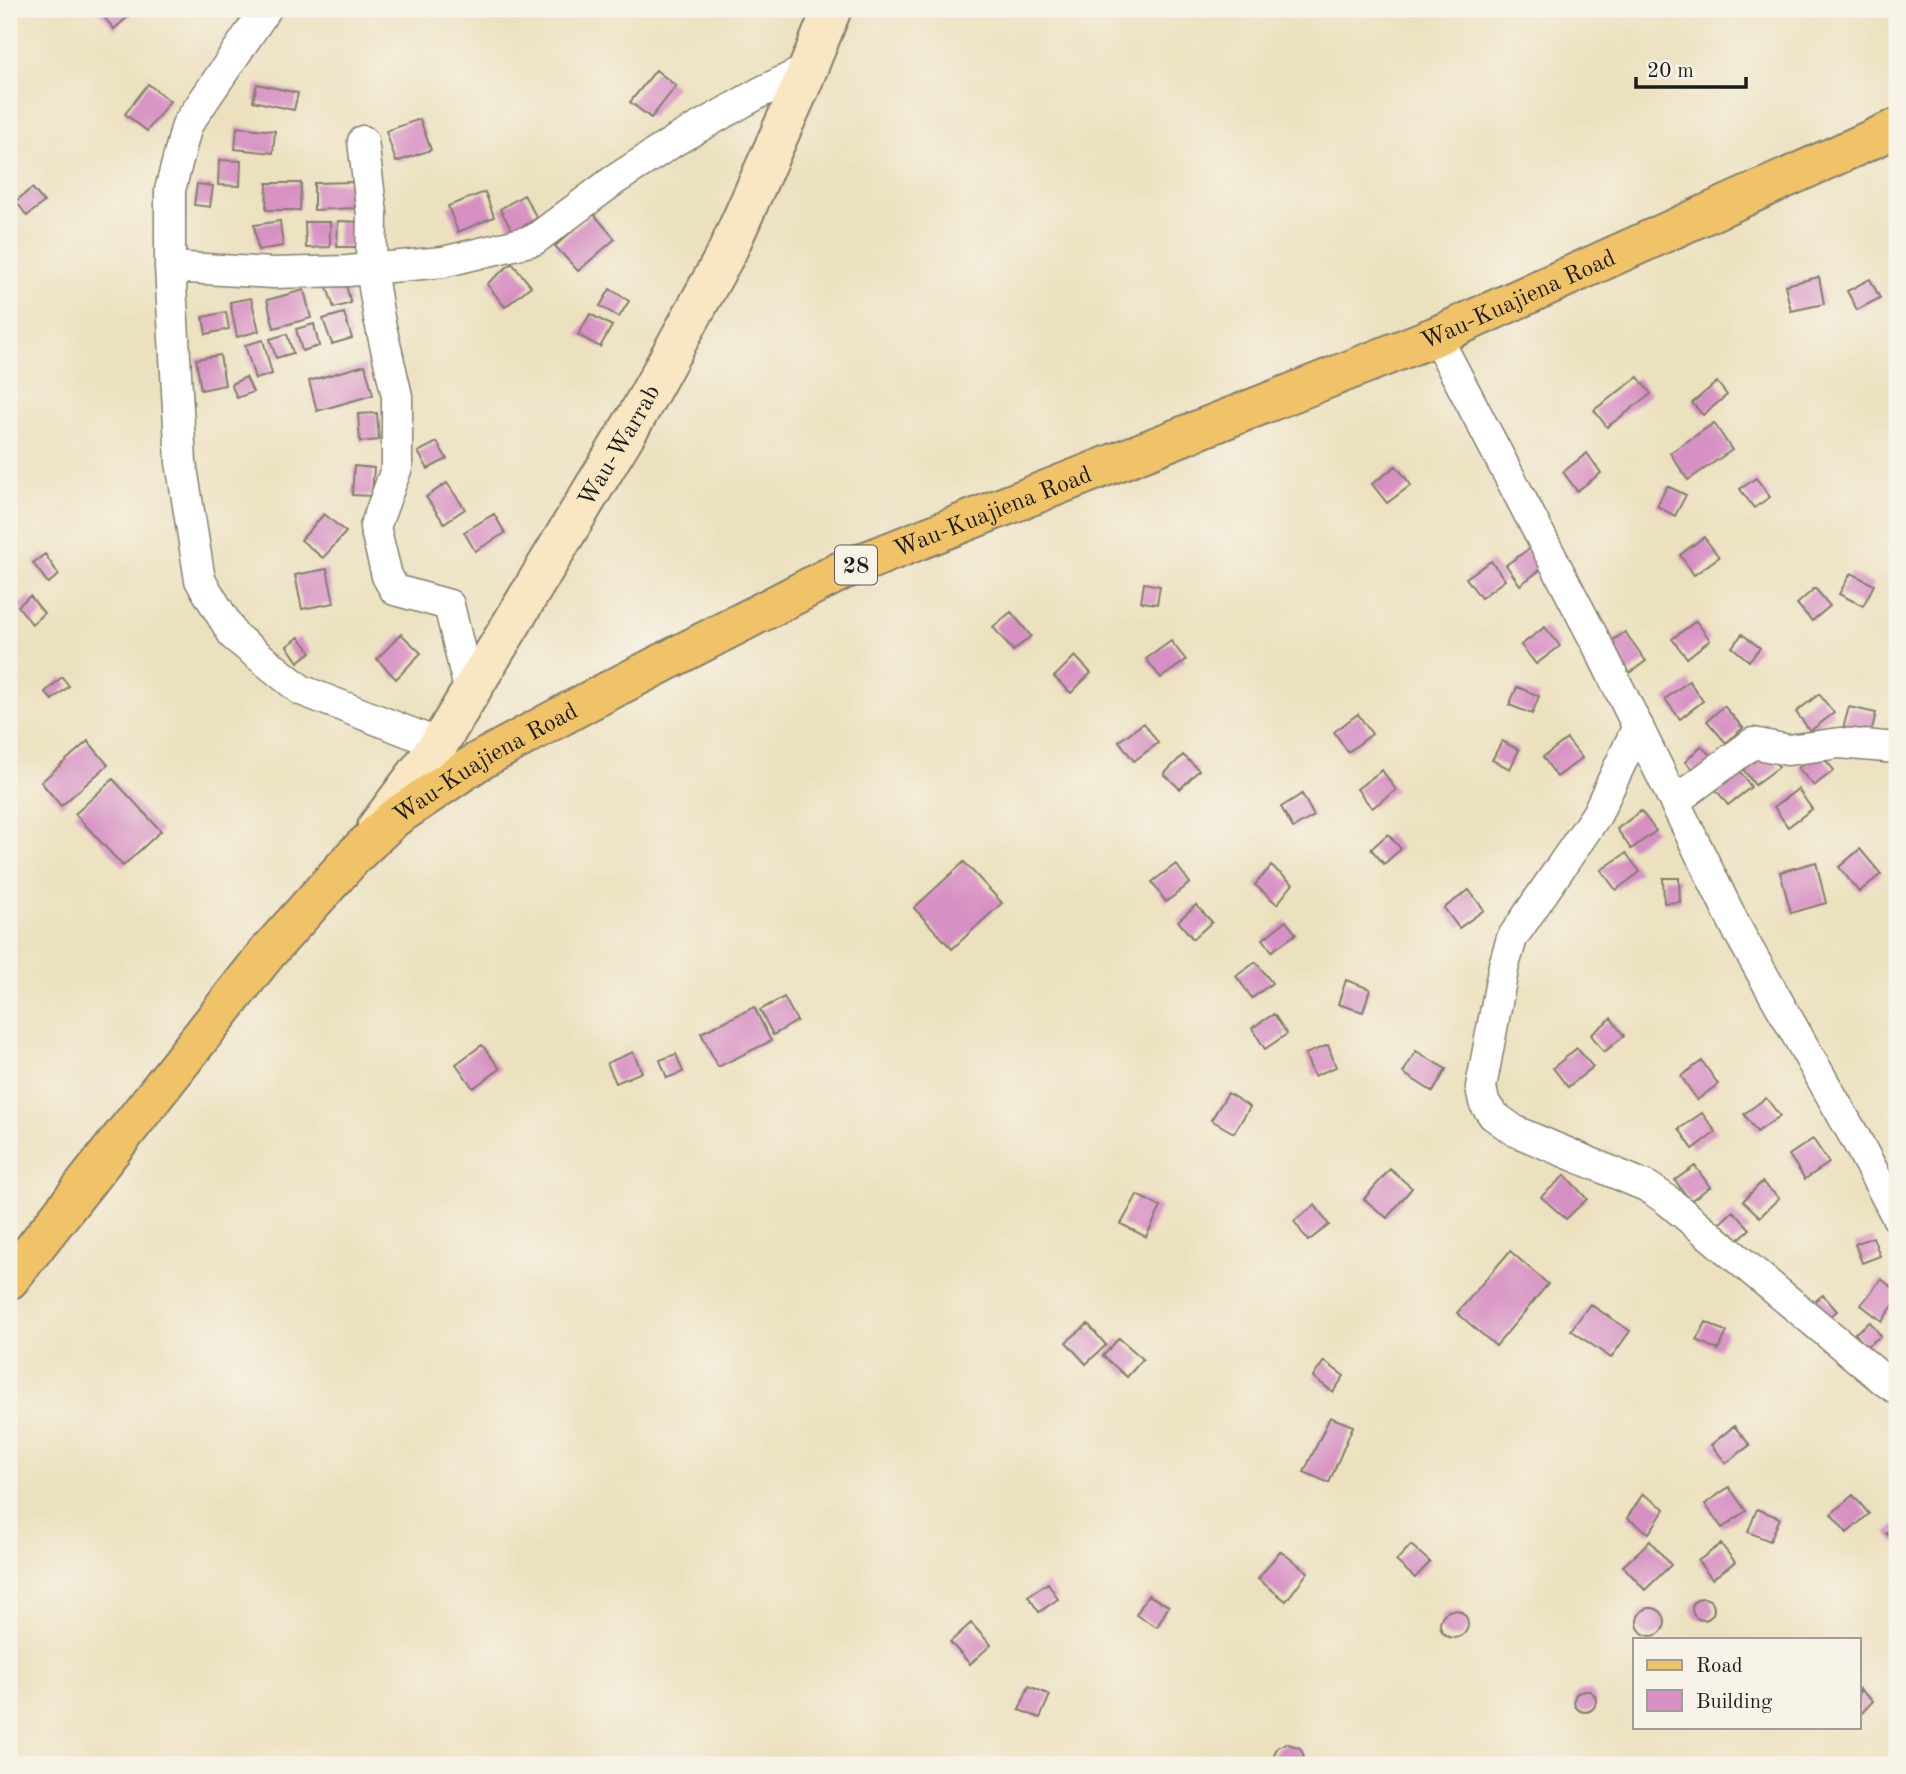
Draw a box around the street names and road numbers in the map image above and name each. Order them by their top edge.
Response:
street label: Wau-Kuajiena Road [1418,247,1620,355]
street label: Wau-Warrab [575,382,665,511]
street label: Wau-Kuajiena Road [891,463,1095,563]
road number: 28 [835,545,877,584]
street label: Wau-Kuajiena Road [390,700,582,829]

